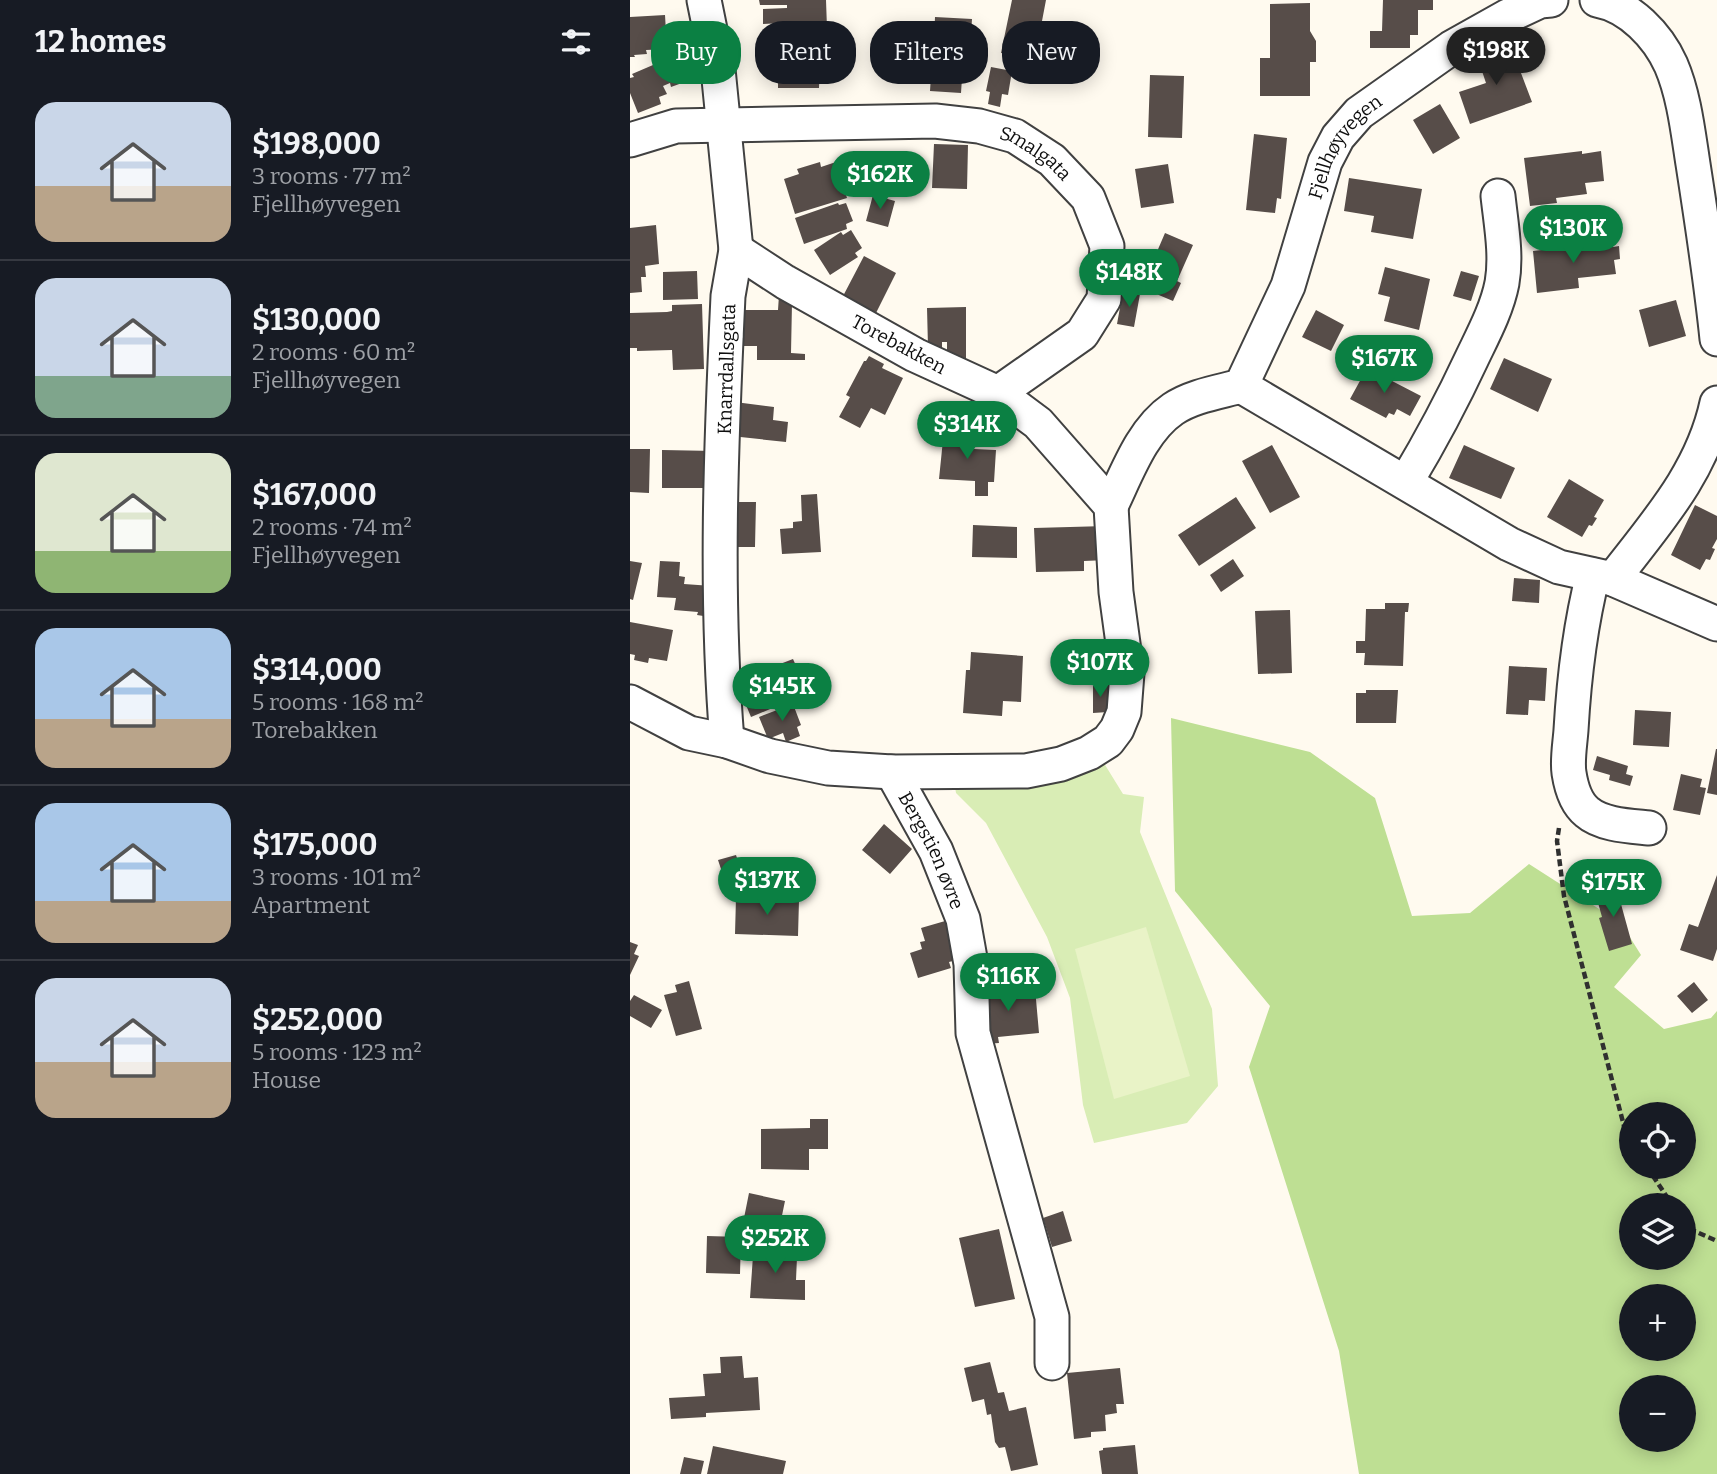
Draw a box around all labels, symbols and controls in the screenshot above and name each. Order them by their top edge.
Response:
chip: Buy [651,21,741,84]
chip: Rent [755,21,856,84]
chip: Filters [870,21,988,84]
chip: New [1002,21,1100,84]
icon: filters [557,23,595,61]
text: 12 homes [35,24,166,60]
pin: $198K [1447,28,1545,87]
text: $198K [1462,36,1530,64]
street label: Fjellhøyvegen [1304,90,1386,202]
street label: Smalgata [997,121,1077,186]
text: $198,000 [252,126,381,162]
icon: home [91,130,175,214]
pin: $162K [831,152,929,211]
text: $162K [847,160,913,188]
text: 3 rooms · 77 m² [252,162,411,190]
text: Fjellhøyvegen [252,190,401,218]
pin: $130K [1524,205,1622,265]
text: $130K [1539,214,1607,242]
pin: $148K [1080,250,1178,309]
text: $148K [1095,258,1163,286]
text: $130,000 [252,302,381,338]
street label: Knarrdallsgata [713,303,740,435]
icon: home [91,306,175,390]
street label: Torebakken [848,310,950,379]
pin: $167K [1335,336,1433,395]
text: 2 rooms · 60 m² [252,338,415,366]
text: $167K [1351,344,1417,372]
text: Fjellhøyvegen [252,366,401,394]
pin: $314K [918,402,1016,461]
text: $314K [933,410,1001,438]
text: $167,000 [252,477,377,513]
icon: home [91,481,175,565]
text: 2 rooms · 74 m² [252,513,412,541]
text: Fjellhøyvegen [252,541,401,569]
pin: $107K [1051,640,1149,699]
text: $107K [1066,648,1134,676]
text: $314,000 [252,652,382,688]
icon: home [91,656,175,740]
pin: $145K [733,664,831,723]
text: $145K [749,672,815,700]
text: 5 rooms · 168 m² [252,688,423,716]
text: Torebakken [252,716,378,744]
street label: Bergstien øvre [893,788,969,913]
text: $175,000 [252,827,378,863]
icon: home [91,831,175,915]
pin: $137K [718,858,816,917]
pin: $175K [1564,860,1662,919]
text: 3 rooms · 101 m² [252,863,421,891]
text: $137K [734,866,800,894]
text: $175K [1581,868,1645,896]
text: Apartment [252,891,370,919]
pin: $116K [959,954,1057,1013]
text: $116K [976,962,1040,990]
text: $252,000 [252,1002,383,1038]
icon: home [91,1006,175,1090]
text: 5 rooms · 123 m² [252,1038,422,1066]
text: House [252,1066,321,1094]
map controls [1619,1102,1696,1452]
button: locate [1619,1102,1696,1179]
button: layers [1619,1193,1696,1270]
pin: $252K [726,1216,824,1275]
text: $252K [741,1224,809,1252]
button: + [1619,1284,1696,1361]
button: − [1619,1375,1696,1452]

